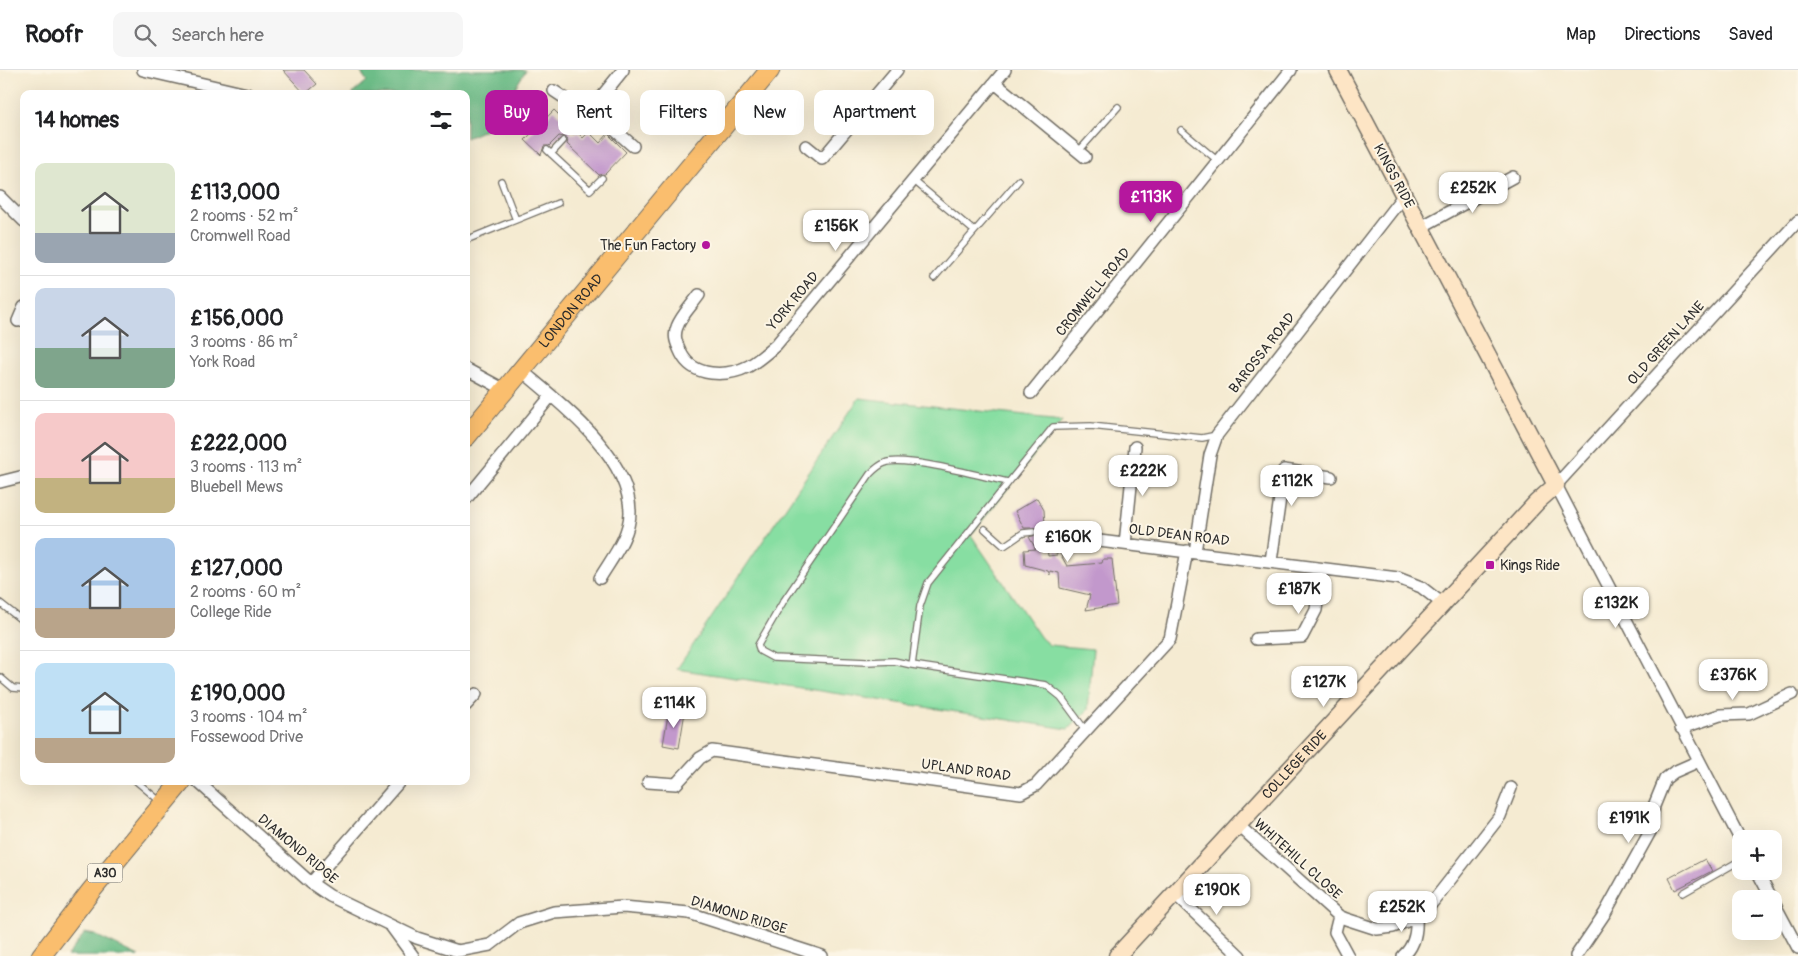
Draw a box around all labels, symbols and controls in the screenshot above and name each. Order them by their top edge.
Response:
search box [113,12,463,57]
text: Roofr [25,20,83,49]
icon: search [131,21,159,49]
text: Search here [171,23,264,47]
text: Map [1566,23,1596,46]
text: Directions [1624,23,1700,46]
text: Saved [1728,23,1773,46]
chip: Buy [485,90,548,135]
chip: Rent [558,90,630,135]
chip: Filters [640,90,725,135]
chip: New [735,90,804,135]
chip: Apartment [814,90,934,135]
icon: filters [427,106,455,134]
text: 14 homes [35,107,119,134]
street label: KINGS RIDE [1370,141,1418,211]
pin: £252K [1438,172,1508,214]
text: £252K [1450,178,1496,198]
text: £113,000 [190,179,280,206]
pin: £113K [1116,180,1186,223]
icon: home [75,183,135,243]
text: £113K [1130,187,1172,207]
text: 2 rooms · 52 m² [190,206,299,226]
pin: £156K [801,210,871,252]
text: £156K [814,216,858,236]
text: Cromwell Road [190,226,291,246]
place label: The Fun Factory [600,237,696,254]
marker: The Fun Factory [700,239,712,251]
street label: CROMWELL ROAD [1052,244,1134,340]
street label: YORK ROAD [763,268,823,335]
street label: LONDON ROAD [535,270,606,351]
street label: OLD GREEN LANE [1624,298,1708,388]
text: £156,000 [190,305,284,332]
icon: home [75,308,135,368]
street label: BAROSSA ROAD [1225,309,1299,397]
text: 3 rooms · 86 m² [190,332,298,352]
text: York Road [190,352,255,372]
text: £222,000 [190,430,287,457]
icon: home [75,433,135,493]
pin: £222K [1108,454,1178,497]
text: 3 rooms · 113 m² [190,457,302,477]
text: £222K [1120,461,1166,481]
pin: £112K [1257,464,1327,507]
text: £112K [1271,471,1313,491]
text: Bluebell Mews [190,477,283,497]
pin: £160K [1033,520,1103,563]
street label: OLD DEAN ROAD [1128,520,1230,550]
text: £160K [1045,527,1091,547]
text: £127,000 [190,555,283,582]
place label: Kings Ride [1500,557,1560,574]
icon: home [75,558,135,618]
marker: Kings Ride [1484,559,1496,571]
pin: £187K [1264,572,1334,615]
text: £187K [1278,579,1320,599]
text: 2 rooms · 60 m² [190,582,301,602]
pin: £132K [1581,586,1651,629]
text: £132K [1594,593,1638,613]
text: College Ride [190,602,271,622]
pin: £376K [1698,658,1768,701]
text: £376K [1710,665,1756,685]
pin: £127K [1289,666,1359,708]
text: £127K [1302,672,1346,692]
text: £190,000 [190,680,285,707]
icon: home [75,683,135,743]
pin: £114K [639,686,709,729]
text: £114K [653,693,695,713]
text: 3 rooms · 104 m² [190,707,307,727]
street label: COLLEGE RIDE [1258,726,1330,802]
text: Fossewood Drive [190,727,303,747]
street label: UPLAND ROAD [920,755,1012,785]
pin: £191K [1594,802,1664,844]
text: £191K [1609,808,1649,828]
street label: DIAMOND RIDGE [254,811,342,887]
street label: WHITEHILL CLOSE [1251,815,1345,903]
map controls [1732,830,1782,940]
button: + [1732,830,1782,880]
road number: A30 [88,864,122,882]
pin: £190K [1182,874,1252,916]
text: £190K [1194,880,1240,900]
pin: £252K [1367,890,1437,933]
button: − [1732,890,1782,940]
street label: DIAMOND RIDGE [689,892,789,938]
text: £252K [1379,897,1425,917]

